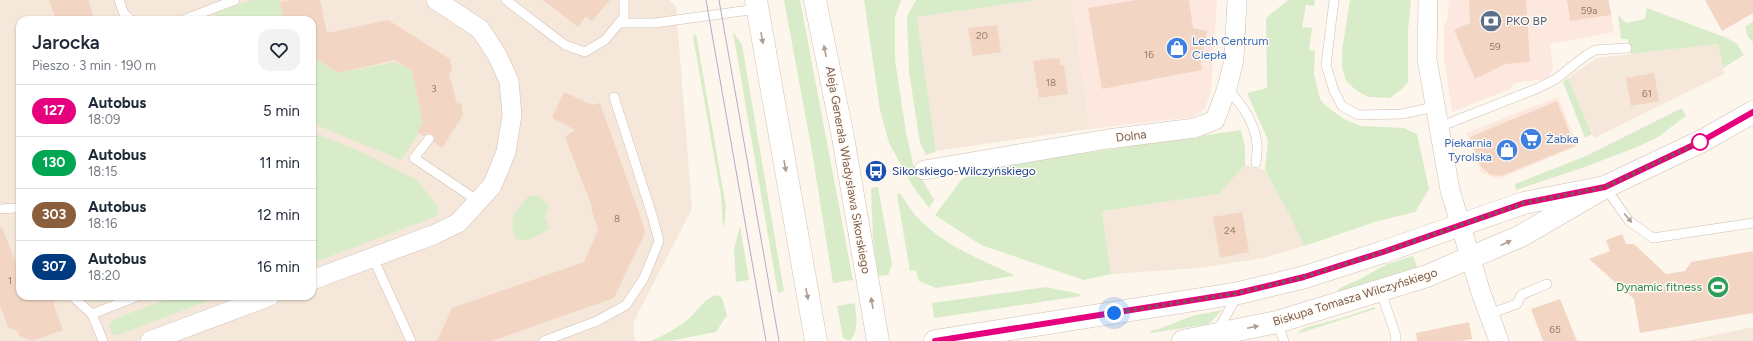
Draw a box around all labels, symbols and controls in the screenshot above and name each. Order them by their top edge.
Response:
house number: 59a [1581,4,1597,17]
bank icon: PKO BP [1478,8,1504,34]
place label: PKO BP [1506,14,1547,28]
button: heart [258,29,300,71]
house number: 20 [976,29,988,42]
text: Jarocka [32,31,100,54]
one-way arrow [760,32,766,45]
place label: Lech Centrum Ciepła [1192,34,1268,62]
shop icon: Lech Centrum Ciepła [1164,35,1190,61]
house number: 59 [1489,40,1501,53]
one-way arrow [822,45,828,57]
house number: 16 [1144,48,1154,61]
text: Pieszo · 3 min · 190 m [32,58,156,73]
street label: Aleja Generała Władysława Sikorskiego [823,65,873,275]
house number: 18 [1046,76,1056,89]
house number: 3 [431,82,437,95]
house number: 61 [1642,87,1652,100]
text: Autobus [88,94,146,112]
text: 127 [43,102,65,119]
text: 5 min [263,102,300,120]
text: 18:09 [88,112,120,127]
supermarket icon: Żabka [1518,126,1544,152]
street label: Dolna [1115,127,1147,145]
place label: Żabka [1546,132,1579,146]
unlabelled marker [1691,133,1709,151]
place label: Piekarnia Tyrolska [1444,136,1492,164]
shop icon: Piekarnia Tyrolska [1494,137,1520,163]
text: Autobus [88,146,146,164]
text: 130 [43,154,65,171]
text: 11 min [259,154,300,172]
bus stop icon: Sikorskiego-Wilczyńskiego [863,158,889,184]
one-way arrow [782,160,788,173]
text: 18:15 [88,164,117,179]
place label: Sikorskiego-Wilczyńskiego [892,164,1036,178]
text: Autobus [88,198,146,216]
text: 303 [42,206,66,223]
text: 12 min [257,206,300,224]
house number: 8 [614,212,620,225]
one-way arrow [1624,213,1633,223]
text: 18:16 [88,216,117,231]
house number: 24 [1224,224,1236,237]
one-way arrow [1501,239,1513,245]
text: Autobus [88,250,146,268]
text: 307 [42,258,66,275]
text: 16 min [257,258,300,276]
street label: Biskupa Tomasza Wilczyńskiego [1271,265,1439,329]
text: 18:20 [88,268,120,283]
house number: 1 [8,274,12,287]
sports icon: Dynamic fitness [1705,274,1731,300]
place label: Dynamic fitness [1616,280,1702,294]
one-way arrow [805,288,811,301]
one-way arrow [868,297,874,309]
your location [1104,303,1124,323]
house number: 65 [1549,323,1561,336]
one-way arrow [1247,324,1259,330]

